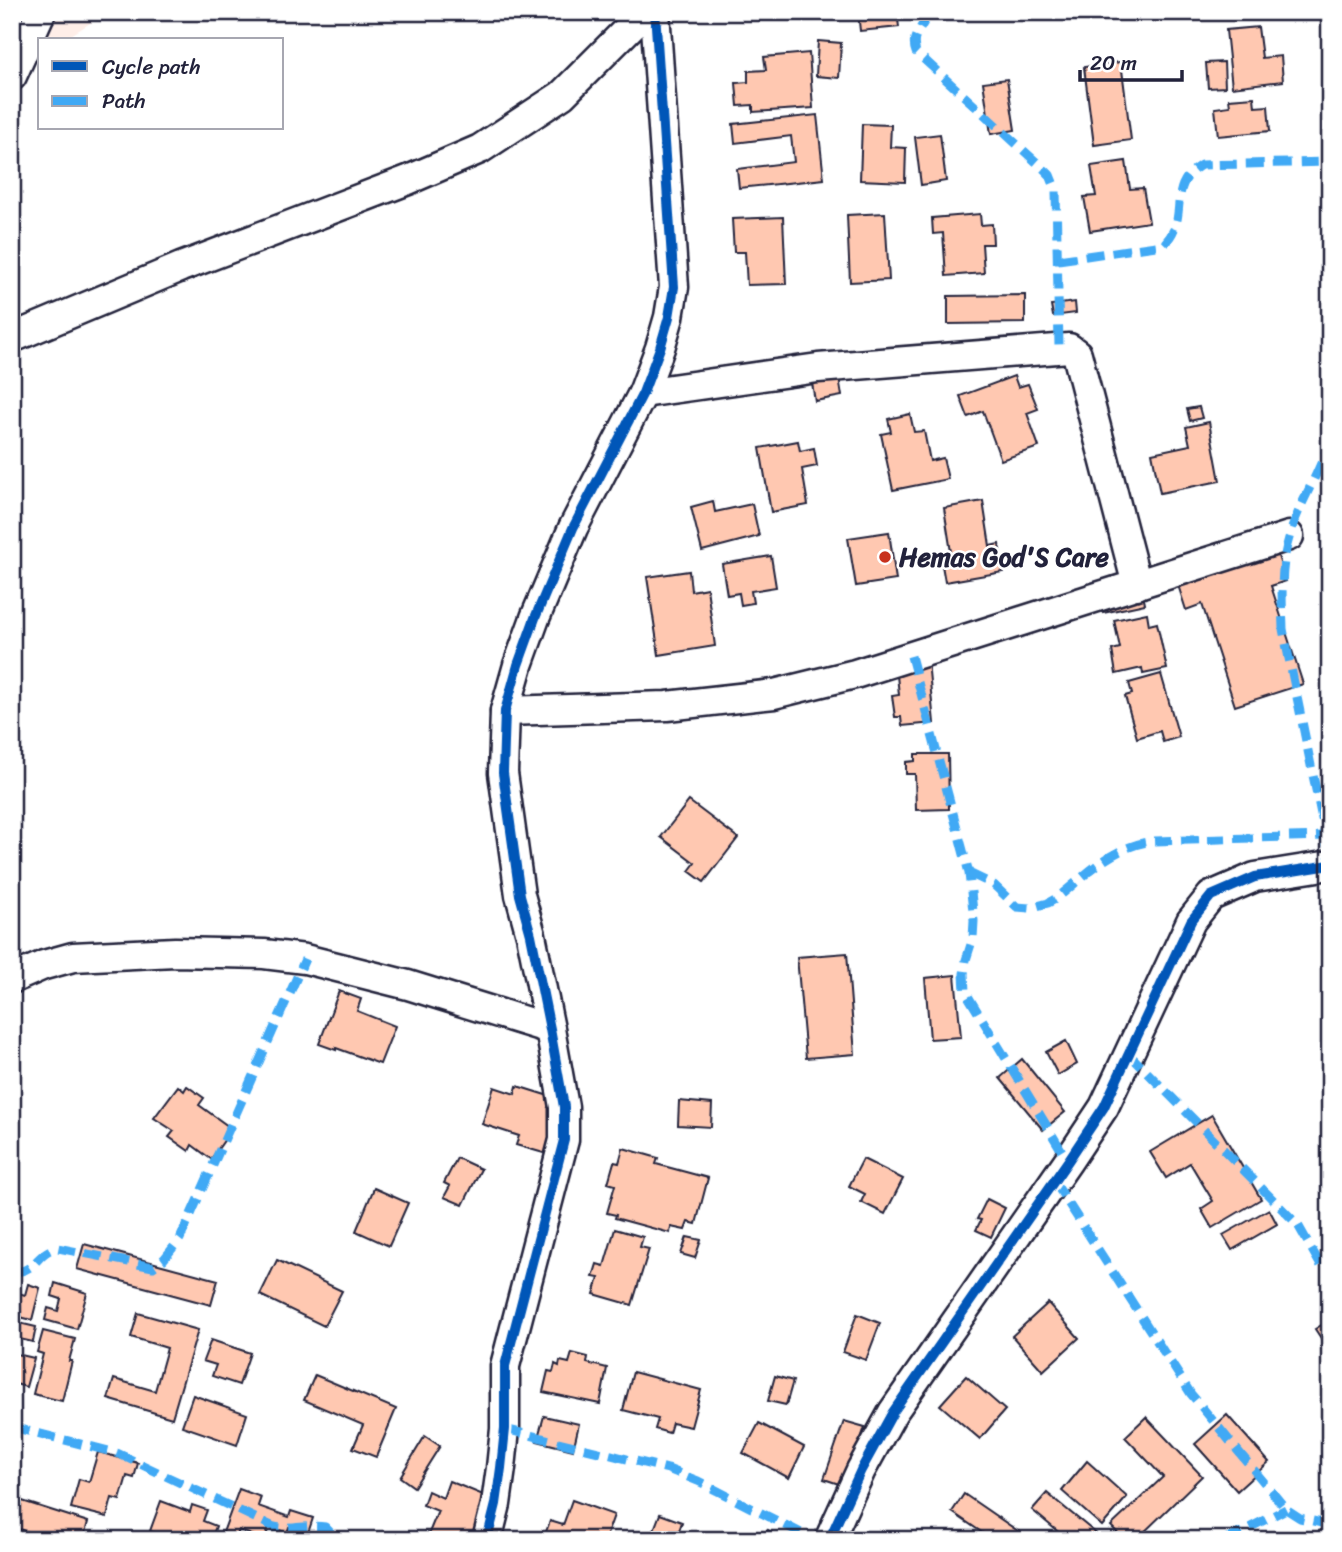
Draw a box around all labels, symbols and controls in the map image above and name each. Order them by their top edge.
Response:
legend [38,38,284,130]
scale bar [1080,38,1181,82]
text: 20 m [1090,44,1137,82]
text: Cycle path [102,48,201,86]
text: Path [102,82,145,120]
place label: Hemas God'S Care [899,534,1110,580]
marker: Hemas God'S Care [877,549,893,565]

